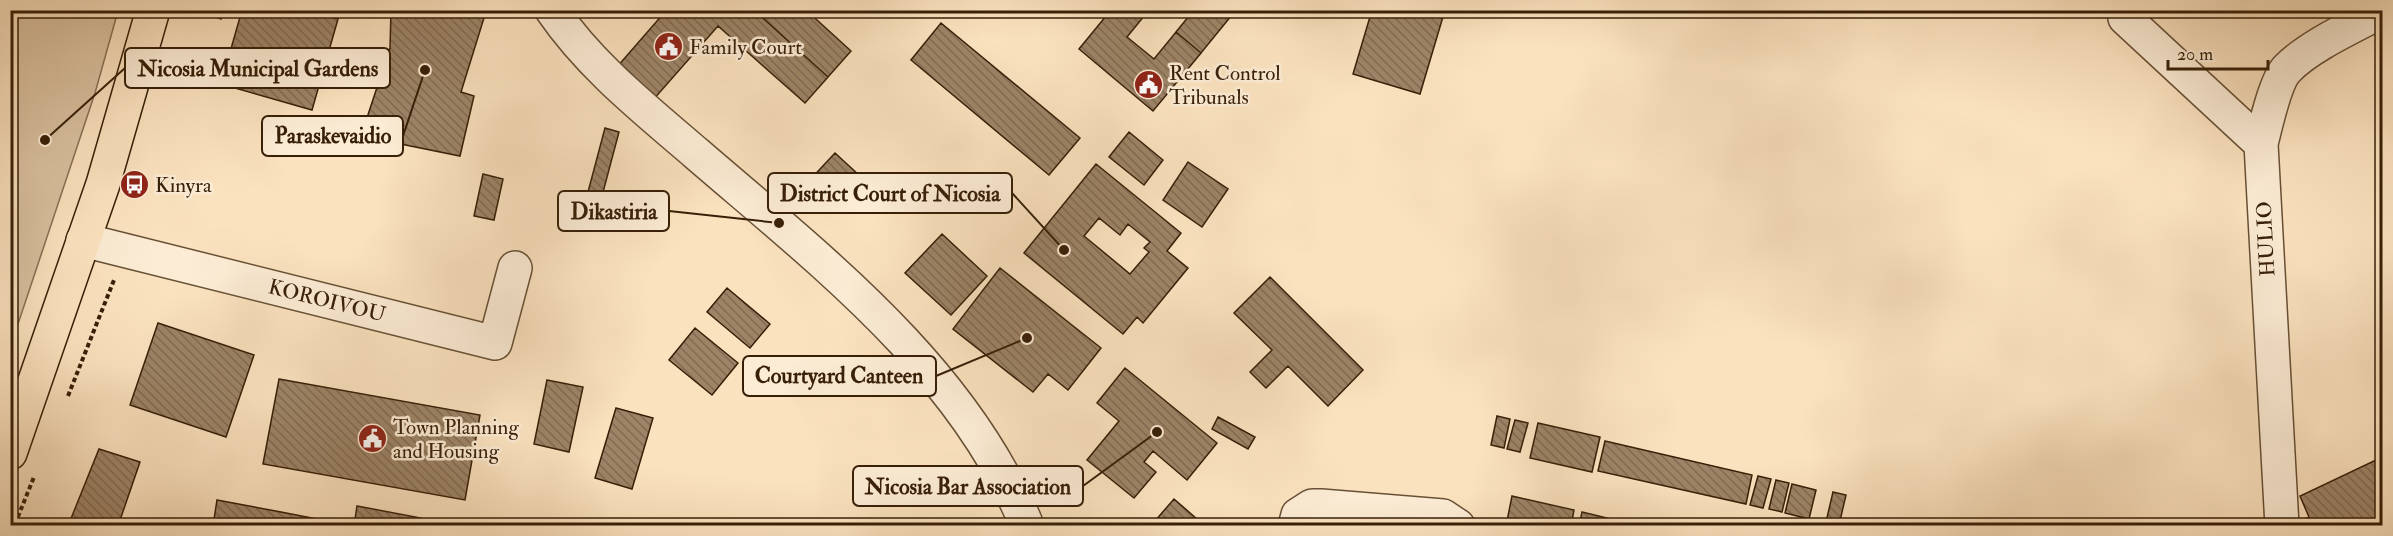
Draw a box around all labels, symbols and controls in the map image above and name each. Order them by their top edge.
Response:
public building icon: Family Court [652,31,684,63]
scale bar [2168,33,2268,71]
place label: Family Court [689,34,802,61]
text: 20 m [2177,43,2213,66]
callout: Nicosia Municipal Gardens [125,48,390,88]
text: Nicosia Municipal Gardens [137,55,379,84]
place label: Rent Control Tribunals [1169,60,1281,111]
public building icon: Rent Control Tribunals [1132,69,1164,101]
callout: Paraskevaidio [262,116,403,156]
text: Paraskevaidio [275,122,392,150]
bus stop icon: Kinyra [118,169,150,201]
place label: Kinyra [155,172,212,199]
callout: District Court of Nicosia [768,173,1012,213]
text: District Court of Nicosia [780,180,1001,208]
callout: Dikastiria [558,191,669,231]
text: Dikastiria [571,198,658,226]
street label: HULIO [2251,201,2281,277]
street label: KOROIVOU [266,273,389,329]
callout: Courtyard Canteen [743,356,936,396]
text: Courtyard Canteen [755,362,924,391]
place label: Town Planning and Housing [393,414,519,465]
public building icon: Town Planning and Housing [356,423,388,455]
callout: Nicosia Bar Association [853,466,1083,506]
text: Nicosia Bar Association [864,473,1072,501]

